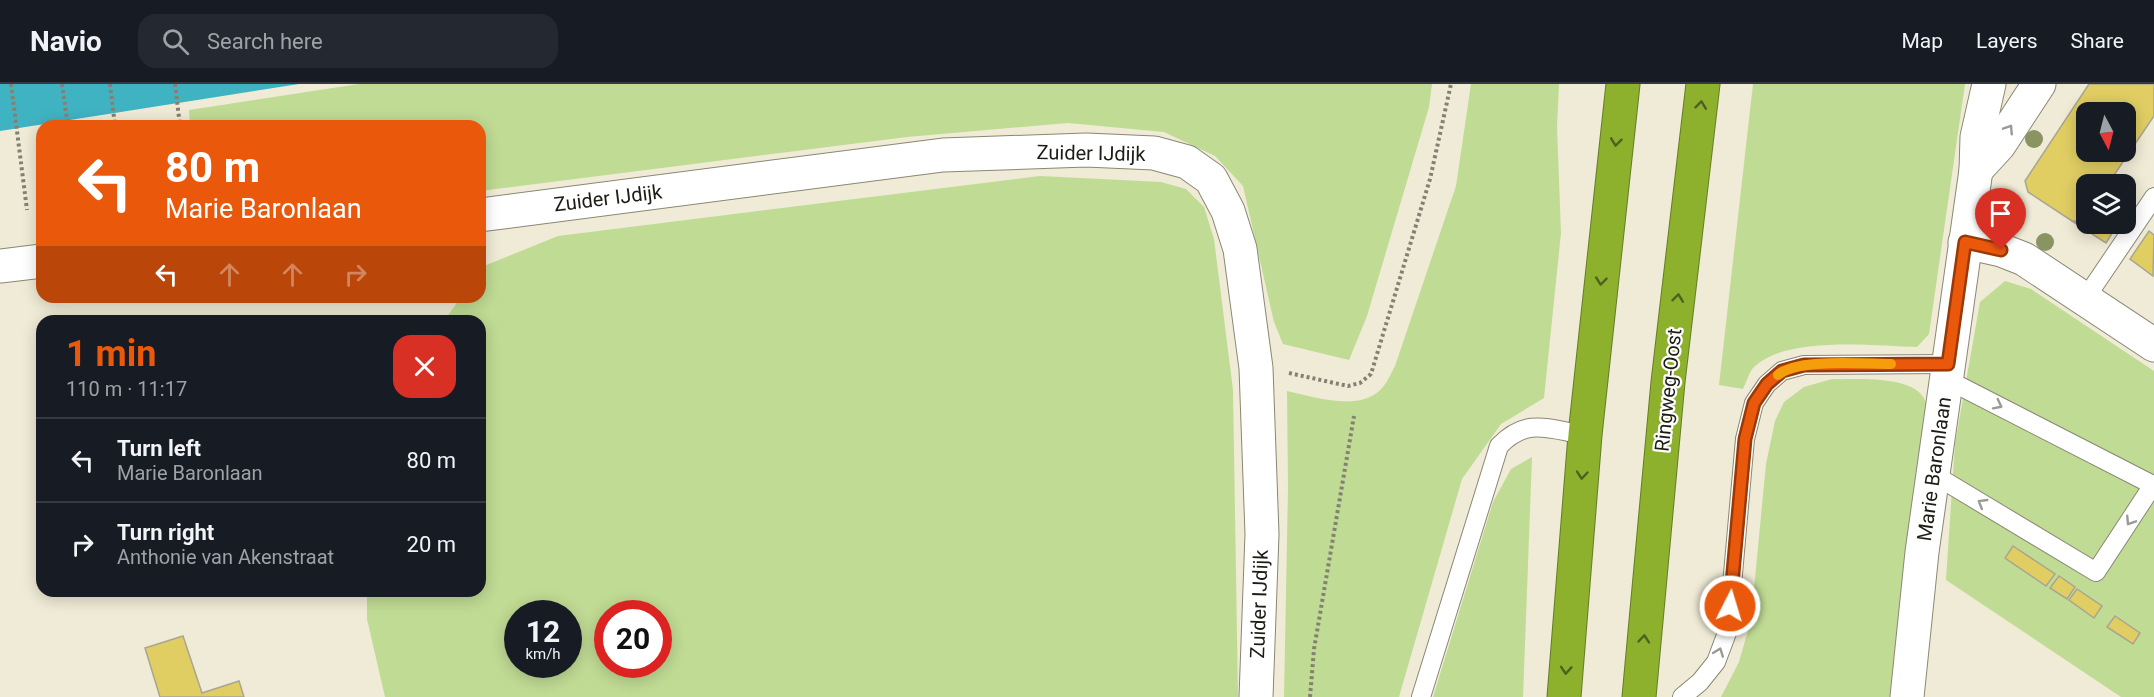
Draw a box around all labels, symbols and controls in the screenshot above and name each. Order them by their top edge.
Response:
search box [138,14,558,68]
text: Navio [30,25,102,58]
icon: search [159,25,192,58]
text: Search here [207,29,323,54]
text: Map [1901,29,1943,53]
text: Layers [1976,29,2037,53]
text: Share [2070,29,2124,53]
one-way arrow [1694,100,1707,109]
north arrow [2076,102,2136,162]
map controls [2076,102,2136,234]
one-way arrow [2002,125,2014,135]
one-way arrow [1610,138,1623,147]
street label: Zuider IJdijk [1036,140,1146,166]
text: 80 m [165,143,260,192]
icon: left [66,144,144,222]
button: layers [2076,174,2136,234]
street label: Zuider IJdijk [553,179,664,217]
pin [1975,188,2026,250]
text: Marie Baronlaan [165,193,362,225]
icon: arrive [1984,197,2017,230]
icon: left [150,258,183,291]
icon: ahead [213,258,246,291]
icon: ahead [276,258,309,291]
icon: right [339,258,372,291]
one-way arrow [1595,277,1607,286]
one-way arrow [1671,294,1684,303]
street label: Ringweg-Oost [1650,327,1686,453]
text: 1 min [66,333,157,375]
button: close [393,335,456,398]
text: 110 m · 11:17 [66,377,187,401]
street label: Marie Baronlaan [1912,395,1956,543]
one-way arrow [1992,398,2003,410]
text: Turn left [117,436,201,461]
icon: left [66,444,99,477]
text: 80 m [407,448,456,473]
text: Marie Baronlaan [117,461,263,485]
one-way arrow [1575,471,1588,480]
one-way arrow [1978,499,1988,511]
one-way arrow [2126,514,2137,525]
text: Turn right [117,520,214,545]
icon: right [66,528,99,561]
text: 20 m [407,532,456,557]
text: Anthonie van Akenstraat [117,545,334,569]
street label: Zuider IJdijk [1245,548,1273,659]
position arrow [1698,574,1762,638]
speed limit sign: 20 [594,600,672,678]
text: 12 [526,614,560,649]
one-way arrow [1637,634,1650,643]
text: km/h [525,645,561,663]
one-way arrow [1712,648,1724,659]
one-way arrow [1560,665,1573,674]

